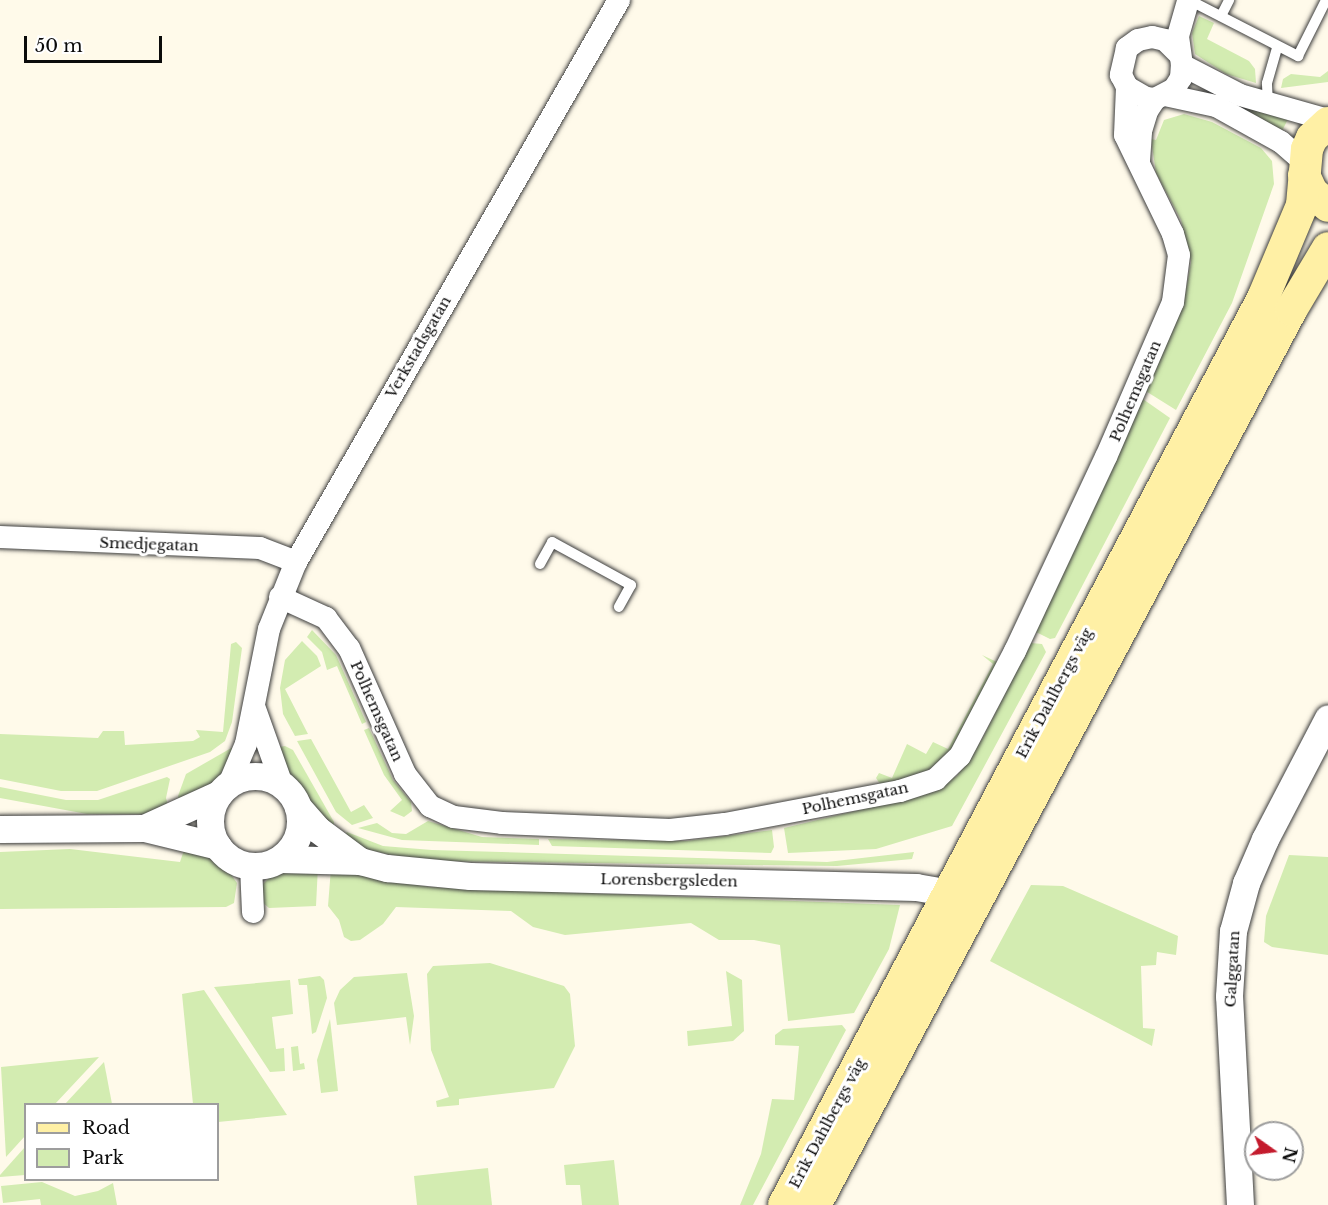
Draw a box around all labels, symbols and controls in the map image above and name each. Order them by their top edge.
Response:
scale bar [27,24,165,62]
text: 50 m [35,35,83,57]
street label: Verkstadsgatan [381,293,455,401]
street label: Polhemsgatan [1106,338,1164,444]
street label: Smedjegatan [99,533,199,555]
street label: Erik Dahlbergs väg [1012,625,1096,761]
street label: Polhemsgatan [347,658,407,764]
street label: Polhemsgatan [800,778,910,818]
street label: Lorensbergsleden [600,870,738,890]
street label: Galggatan [1221,930,1243,1008]
street label: Erik Dahlbergs väg [785,1055,869,1191]
legend [24,1103,219,1181]
text: Road [82,1117,130,1139]
north arrow [1244,1121,1304,1181]
text: N [1278,1145,1301,1165]
text: Park [82,1147,124,1169]

